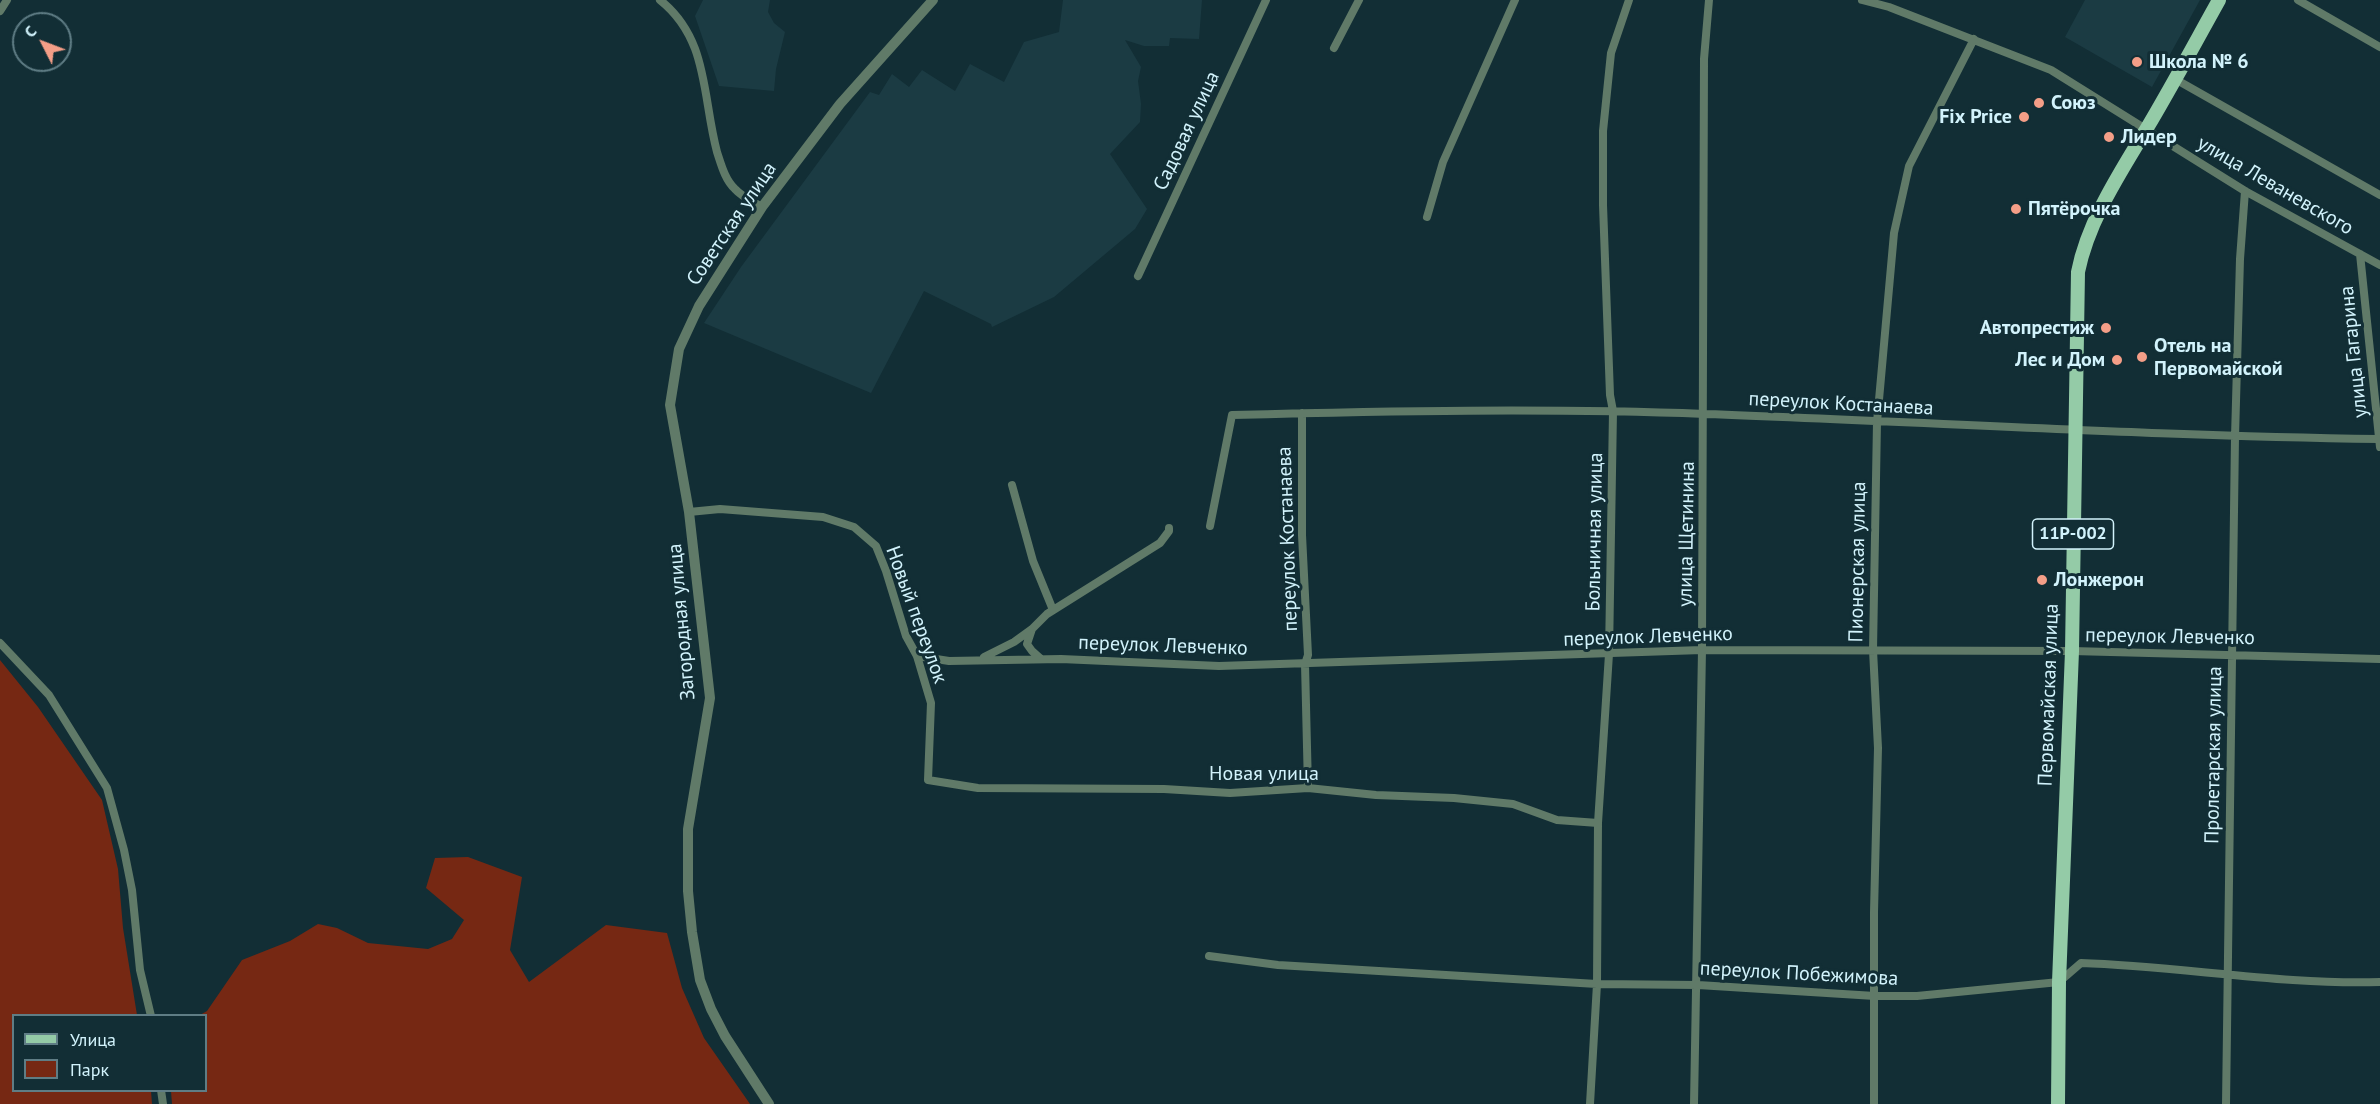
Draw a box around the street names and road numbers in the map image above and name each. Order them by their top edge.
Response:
street label: Садовая улица [1149,68,1225,194]
street label: улица Леваневского [2193,131,2357,241]
street label: Советская улица [682,158,782,290]
street label: улица Гагарина [2335,285,2373,419]
street label: переулок Костанаева [1748,387,1934,421]
street label: переулок Костанаева [1273,446,1303,632]
street label: Больничная улица [1582,452,1608,612]
street label: улица Щетинина [1674,461,1700,607]
street label: Пионерская улица [1845,481,1871,643]
road number: 11Р-002 [2032,519,2114,549]
street label: Загородная улица [663,543,701,701]
street label: Новый переулок [880,543,952,687]
street label: Первомайская улица [2034,603,2064,787]
street label: переулок Левченко [1563,622,1733,652]
street label: переулок Левченко [2085,624,2255,650]
street label: переулок Левченко [1078,631,1248,661]
street label: Пролетарская улица [2200,666,2228,844]
street label: Новая улица [1209,762,1319,786]
street label: переулок Побежимова [1699,957,1899,991]

